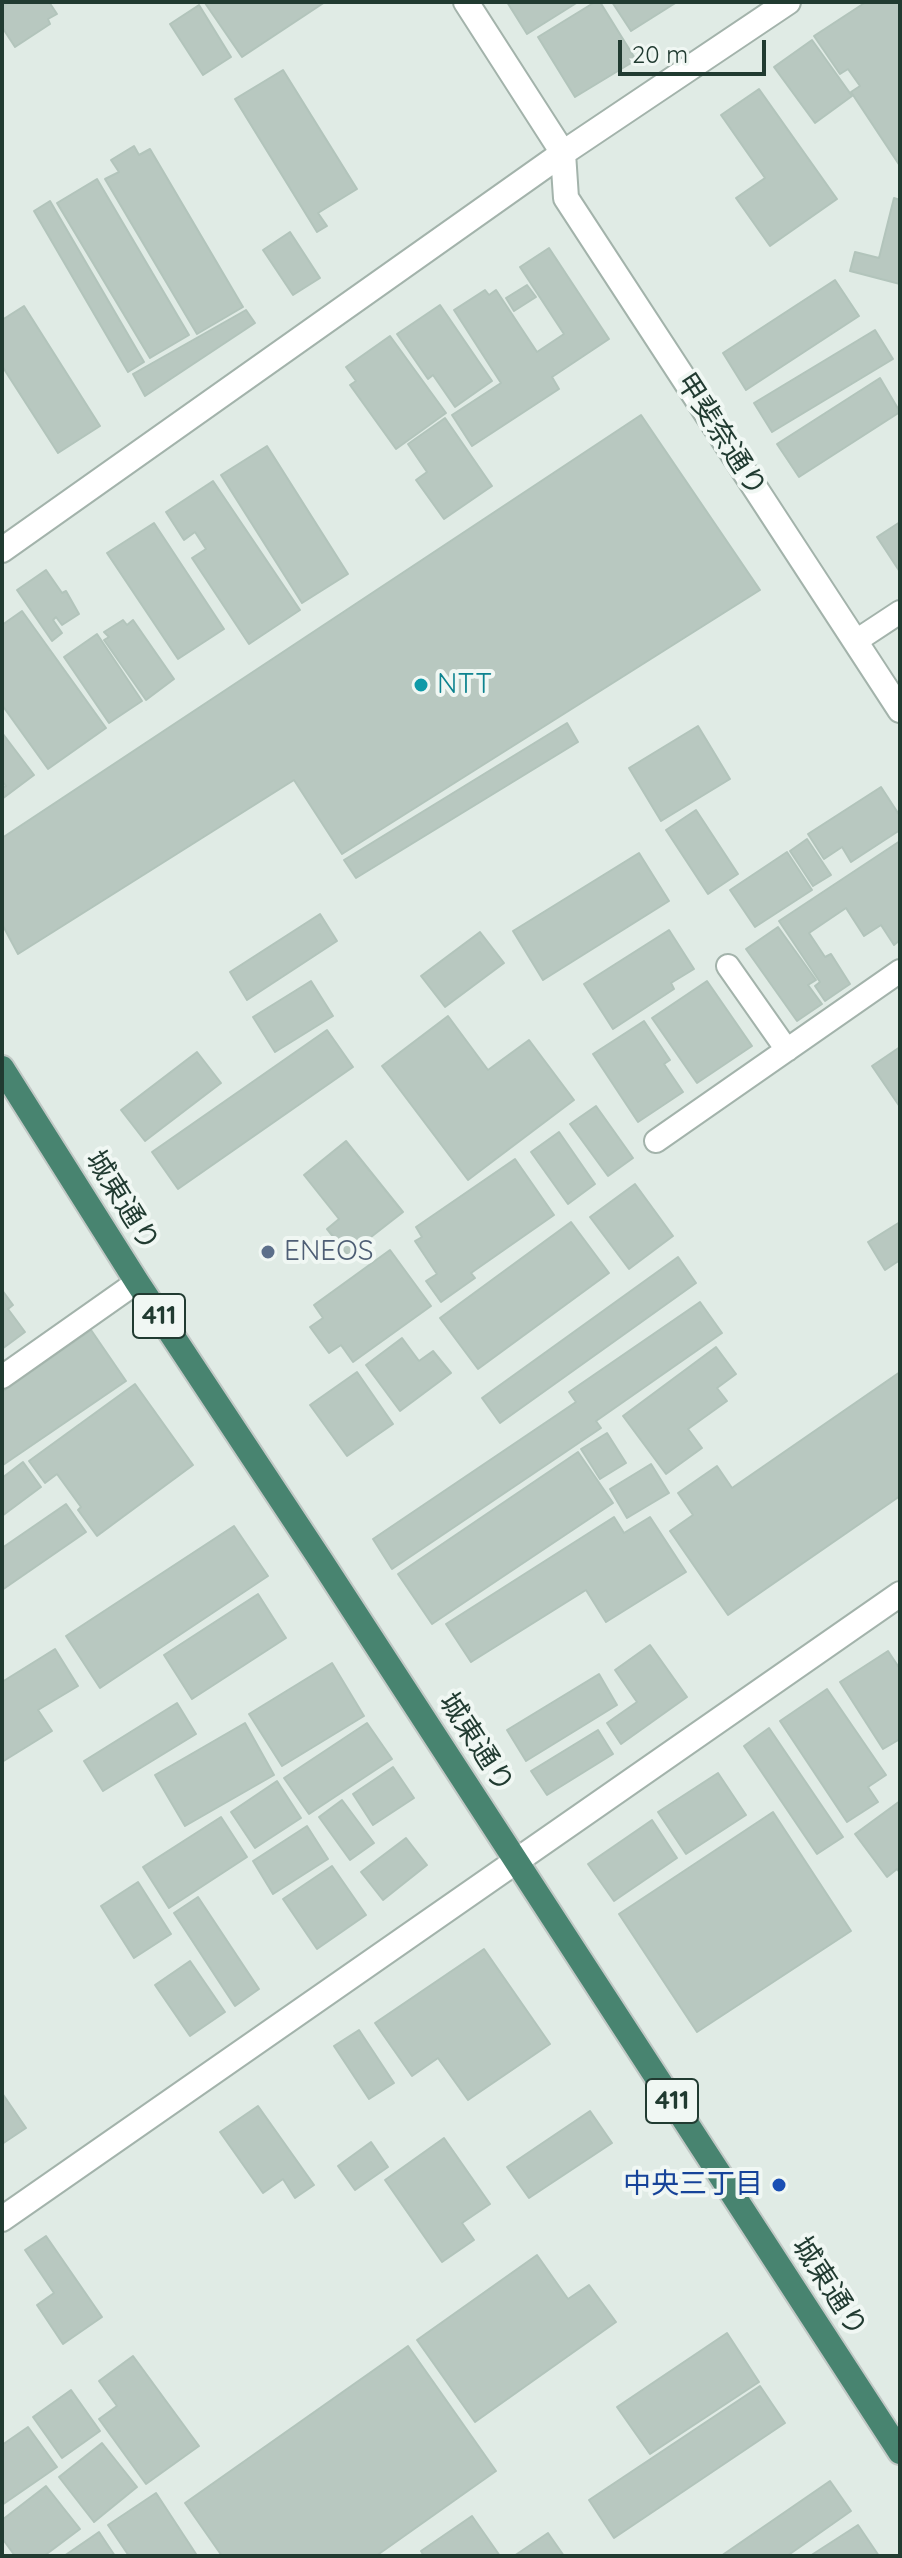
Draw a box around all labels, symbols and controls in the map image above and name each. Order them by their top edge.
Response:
scale bar [622,24,770,74]
text: 20 m [632,39,688,69]
street label: 甲斐奈通り [669,367,773,503]
place label: NTT [437,668,492,702]
marker: NTT [412,676,430,694]
street label: 城東通り [78,1145,166,1257]
place label: ENEOS [284,1235,373,1269]
marker: ENEOS [259,1243,277,1261]
road number: 411 [133,1294,185,1338]
street label: 城東通り [431,1687,521,1799]
road number: 411 [646,2079,698,2123]
place label: 中央三丁目 [623,2168,763,2202]
marker: 中央三丁目 [770,2176,788,2194]
street label: 城東通り [784,2231,874,2343]

